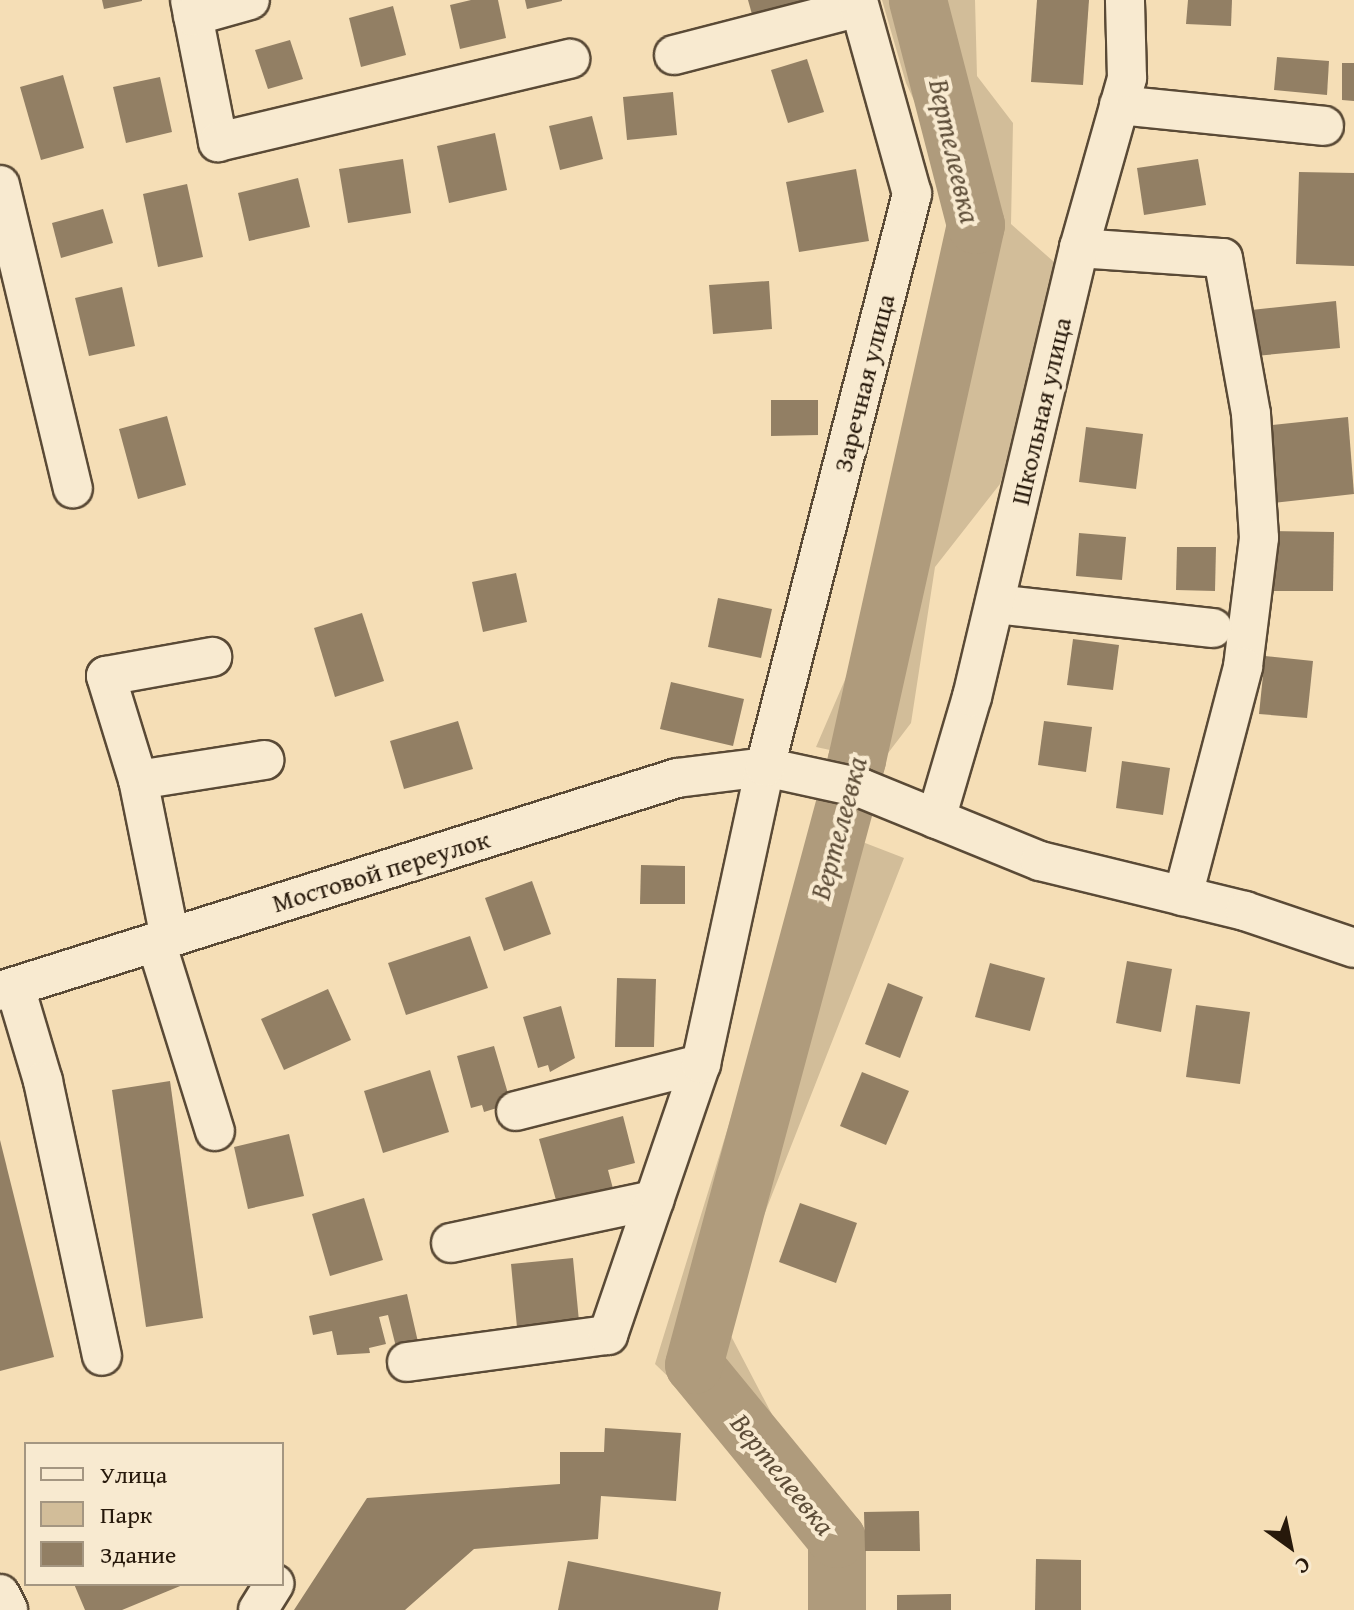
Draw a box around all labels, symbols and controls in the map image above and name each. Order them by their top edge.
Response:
water label: Вертелеевка [922,76,988,226]
street label: Заречная улица [827,291,901,475]
street label: Школьная улица [1004,314,1078,508]
water label: Вертелеевка [803,753,873,903]
street label: Мостовой переулок [269,823,493,919]
water label: Вертелеевка [724,1406,842,1542]
legend [24,1442,284,1586]
text: Улица [100,1457,167,1492]
text: Парк [100,1497,152,1532]
north arrow [1250,1506,1330,1586]
text: Здание [100,1537,176,1572]
text: С [1289,1549,1317,1583]

